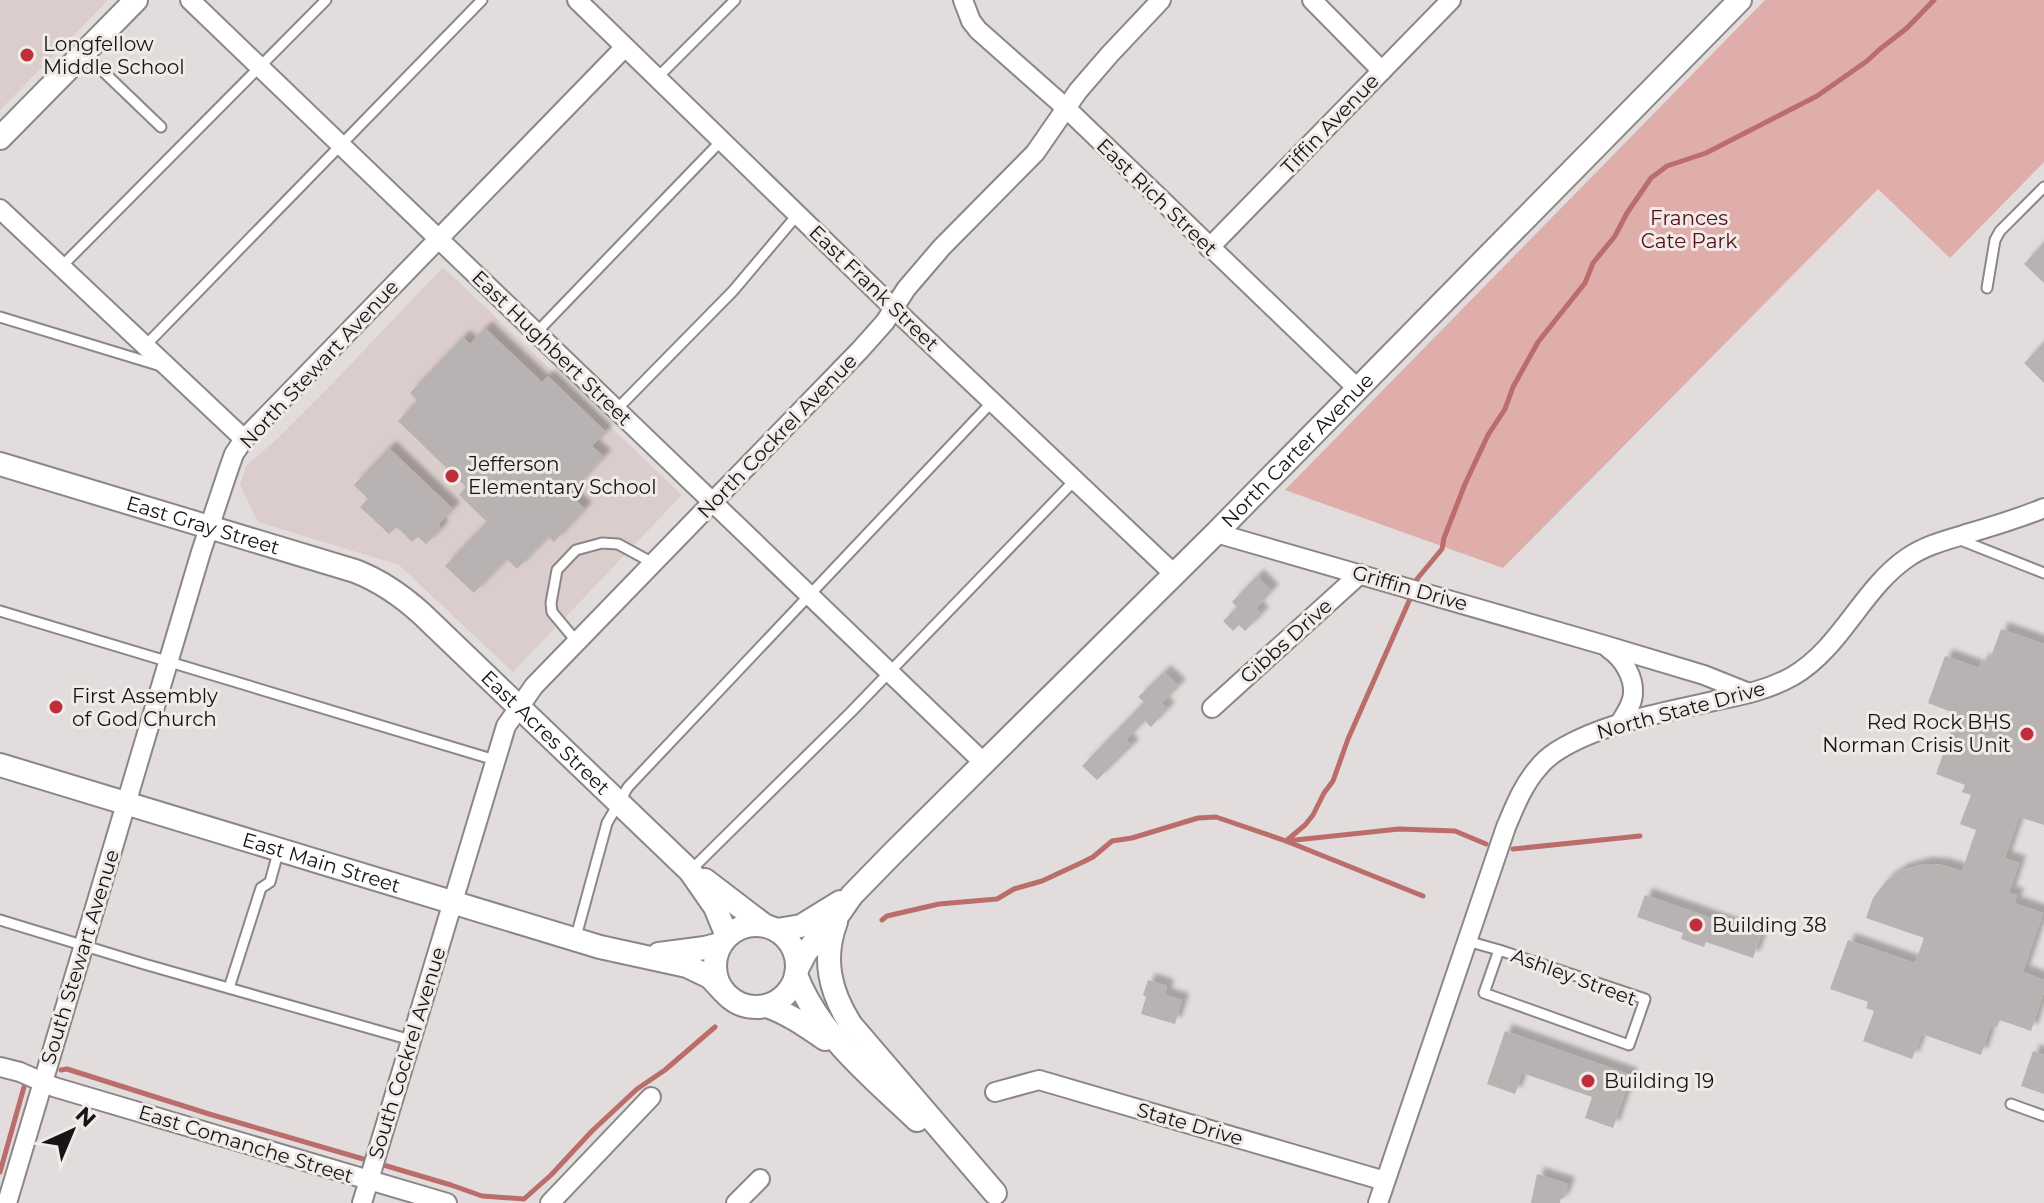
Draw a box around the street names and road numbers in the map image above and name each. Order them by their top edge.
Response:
street label: Tiffin Avenue [1276,69,1384,179]
street label: East Rich Street [1092,133,1222,261]
street label: East Frank Street [804,220,944,356]
street label: East Hughbert Street [467,265,637,431]
street label: North Stewart Avenue [234,275,404,453]
street label: North Cockrel Avenue [692,349,862,523]
street label: North Carter Avenue [1216,368,1378,532]
street label: East Gray Street [123,491,283,560]
street label: Griffin Drive [1350,560,1470,616]
street label: Gibbs Drive [1235,593,1337,689]
street label: East Acres Street [476,665,615,800]
street label: North State Drive [1594,676,1768,744]
street label: East Main Street [240,827,403,898]
street label: South Stewart Avenue [36,847,124,1067]
street label: Ashley Street [1508,943,1640,1011]
street label: South Cockrel Avenue [363,944,451,1162]
street label: State Drive [1134,1097,1246,1151]
street label: East Comanche Street [136,1100,356,1188]

